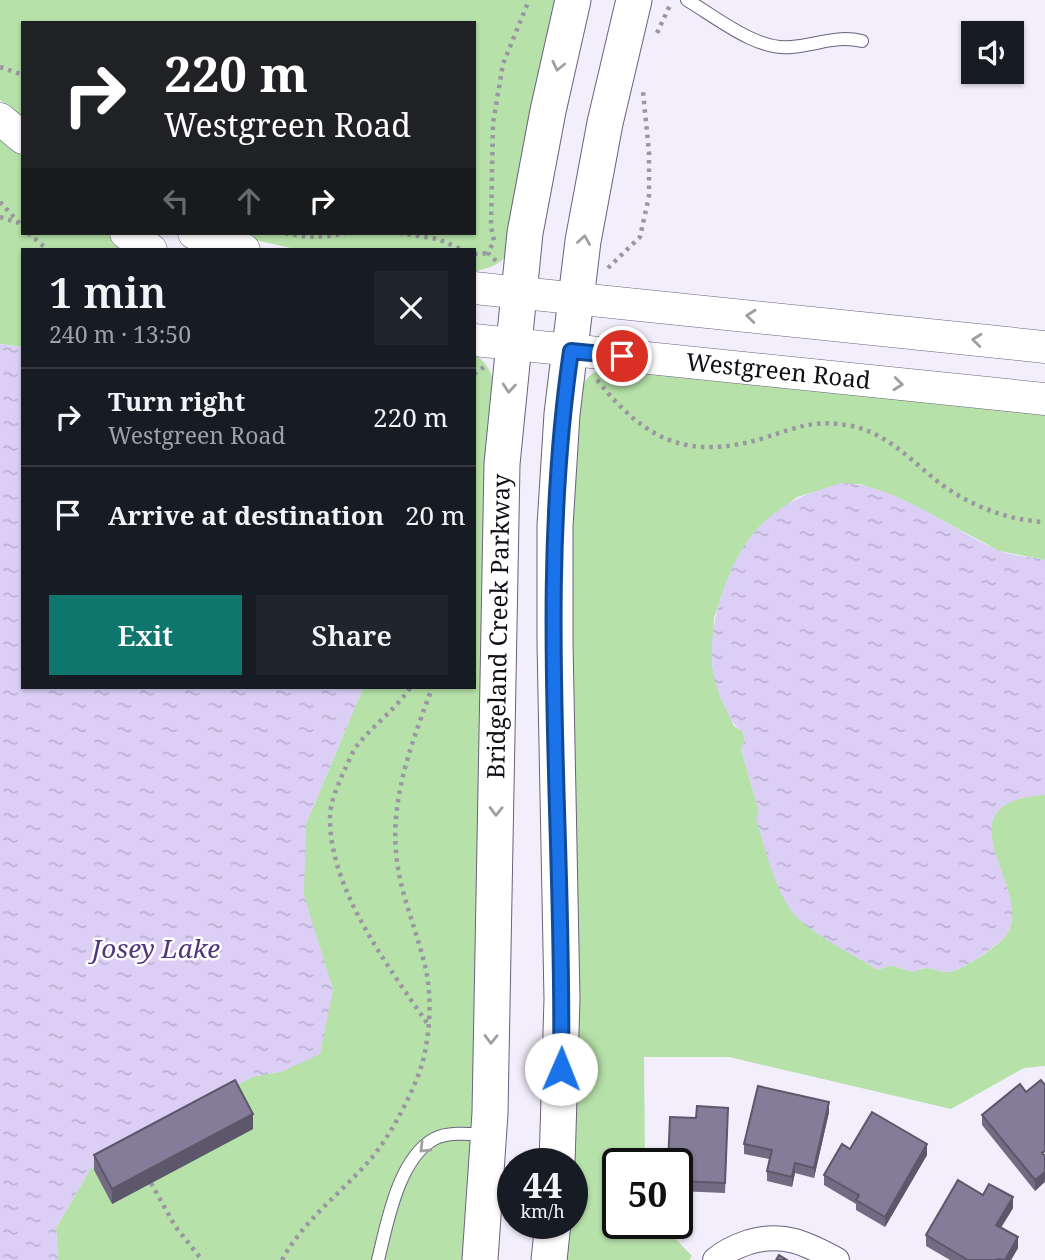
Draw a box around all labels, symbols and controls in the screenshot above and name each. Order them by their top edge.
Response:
map controls [961,21,1024,84]
button: sound [961,21,1024,84]
text: 220 m [164,40,308,106]
icon: right [49,49,140,140]
one-way arrow [551,60,566,72]
text: Westgreen Road [164,103,411,146]
icon: left [157,182,195,220]
icon: ahead [230,182,268,220]
icon: right [303,182,341,220]
one-way arrow [576,234,591,246]
text: 1 min [49,263,166,320]
button: close [374,271,448,345]
one-way arrow [745,309,756,324]
text: 240 m · 13:50 [49,318,191,350]
pin [592,326,652,386]
one-way arrow [971,332,983,347]
icon: arrive [603,337,641,375]
street label: Westgreen Road [685,344,873,396]
one-way arrow [892,376,904,391]
text: Turn right [108,383,245,419]
one-way arrow [502,383,517,394]
icon: right [49,398,87,436]
text: 220 m [373,399,448,435]
text: Westgreen Road [108,419,286,451]
street label: Bridgeland Creek Parkway [478,473,517,779]
icon: arrive [49,496,87,534]
text: Arrive at destination [108,497,384,533]
text: 20 m [405,497,465,533]
button: Exit [49,595,242,675]
button: Share [256,595,448,675]
one-way arrow [488,806,503,817]
water label: Josey Lake [87,930,220,966]
position arrow [524,1032,598,1106]
one-way arrow [483,1034,499,1044]
one-way arrow [420,1140,433,1153]
speed limit sign: 50 [602,1148,693,1239]
text: 44 [523,1161,562,1208]
text: km/h [520,1199,565,1223]

